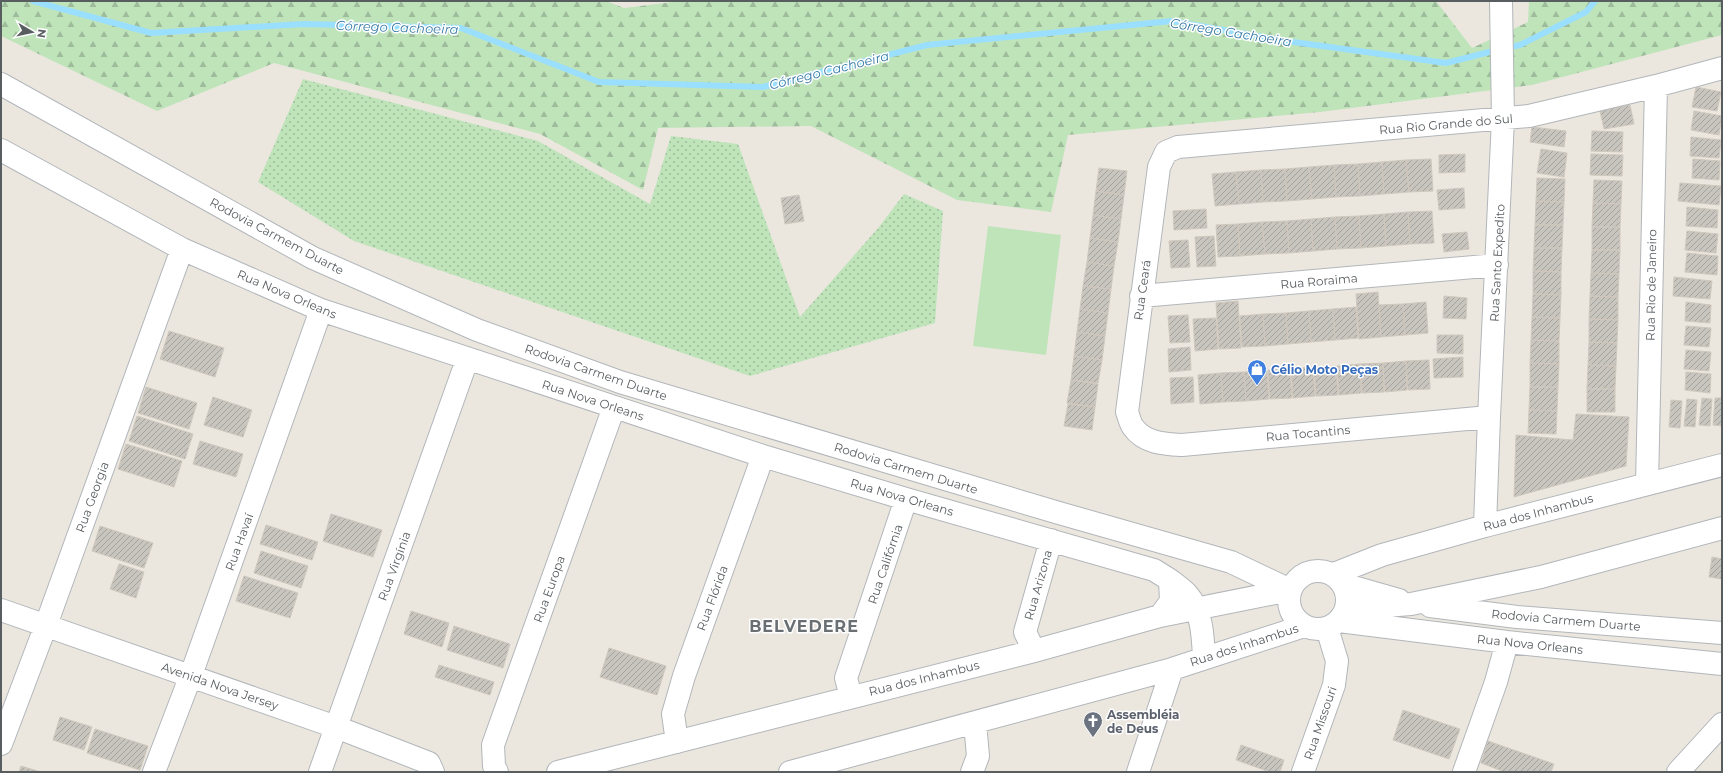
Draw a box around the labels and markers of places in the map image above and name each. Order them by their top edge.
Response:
shop icon: Célio Moto Peças [1246,358,1268,386]
place label: Célio Moto Peças [1271,362,1379,377]
place label: Assembléia de Deus [1106,707,1180,736]
church icon: Assembléia de Deus [1082,710,1104,738]

